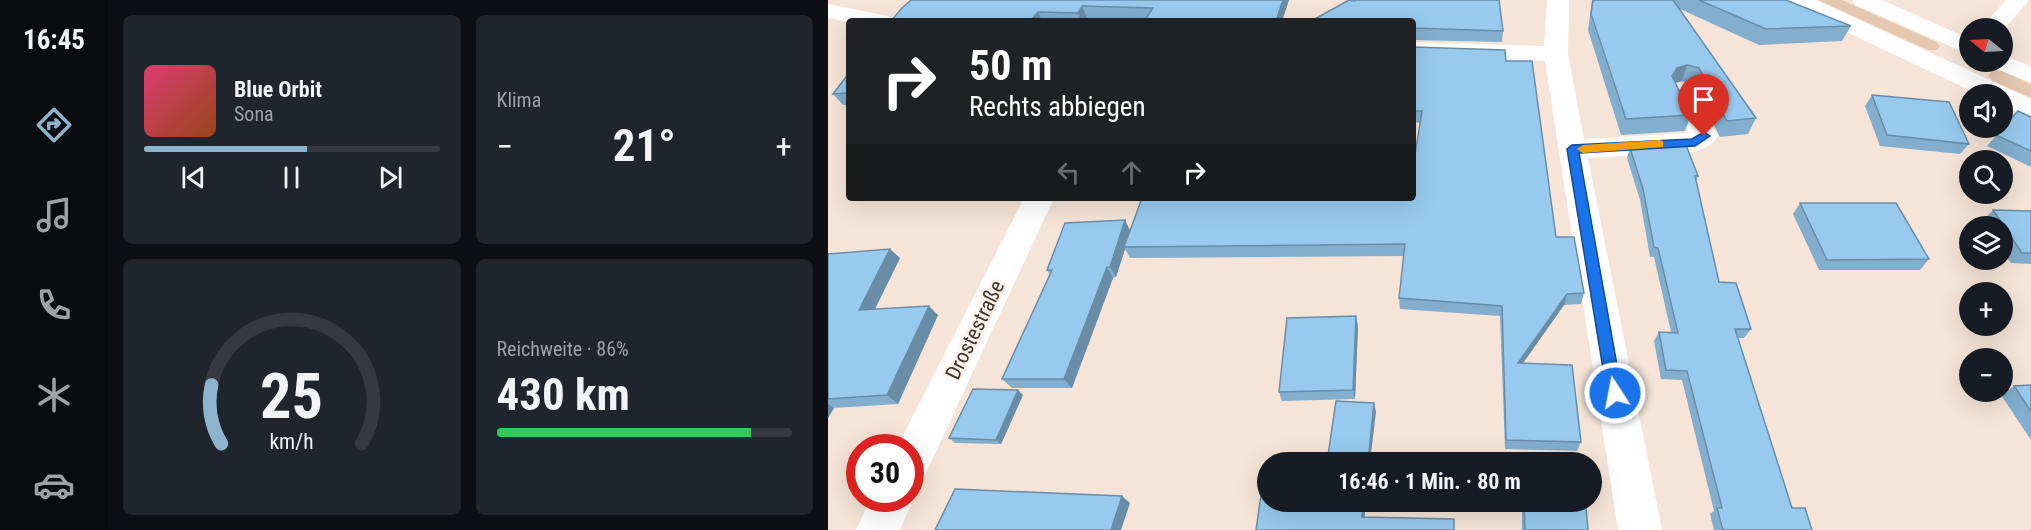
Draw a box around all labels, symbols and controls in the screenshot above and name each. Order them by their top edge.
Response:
north arrow [1959,18,2013,72]
map controls [1959,18,2013,402]
text: 16:45 [23,24,85,56]
text: 50 m [969,41,1052,90]
icon: right [870,42,948,120]
pin [1678,74,1729,136]
text: Blue Orbit [234,77,322,102]
icon: arrive [1687,83,1720,116]
button: sound [1959,84,2013,138]
text: Klima [497,88,541,112]
text: Rechts abbiegen [969,91,1145,123]
text: Sona [234,102,274,126]
icon: directions [33,104,75,146]
text: 21° [613,119,676,172]
text: − [497,127,513,166]
text: + [776,127,792,166]
button: search [1959,150,2013,204]
icon: left [1052,156,1085,189]
icon: ahead [1115,156,1148,189]
icon: right [1178,156,1211,189]
icon: previous [177,161,210,194]
icon: pause [275,161,308,194]
icon: next [374,161,407,194]
icon: music [33,194,75,236]
button: layers [1959,216,2013,270]
street label: Drostestraße [941,277,1009,383]
button: + [1959,282,2013,336]
icon: phone [33,284,75,326]
text: Reichweite · 86% [497,337,629,361]
button: − [1959,348,2013,402]
text: 25 [260,360,323,433]
position arrow [1583,361,1647,425]
text: 430 km [497,368,630,421]
icon: climate [33,374,75,416]
text: km/h [270,429,314,454]
speed limit sign: 30 [846,434,924,512]
icon: car [33,464,75,506]
text: 16:46 · 1 Min. · 80 m [1338,469,1521,494]

